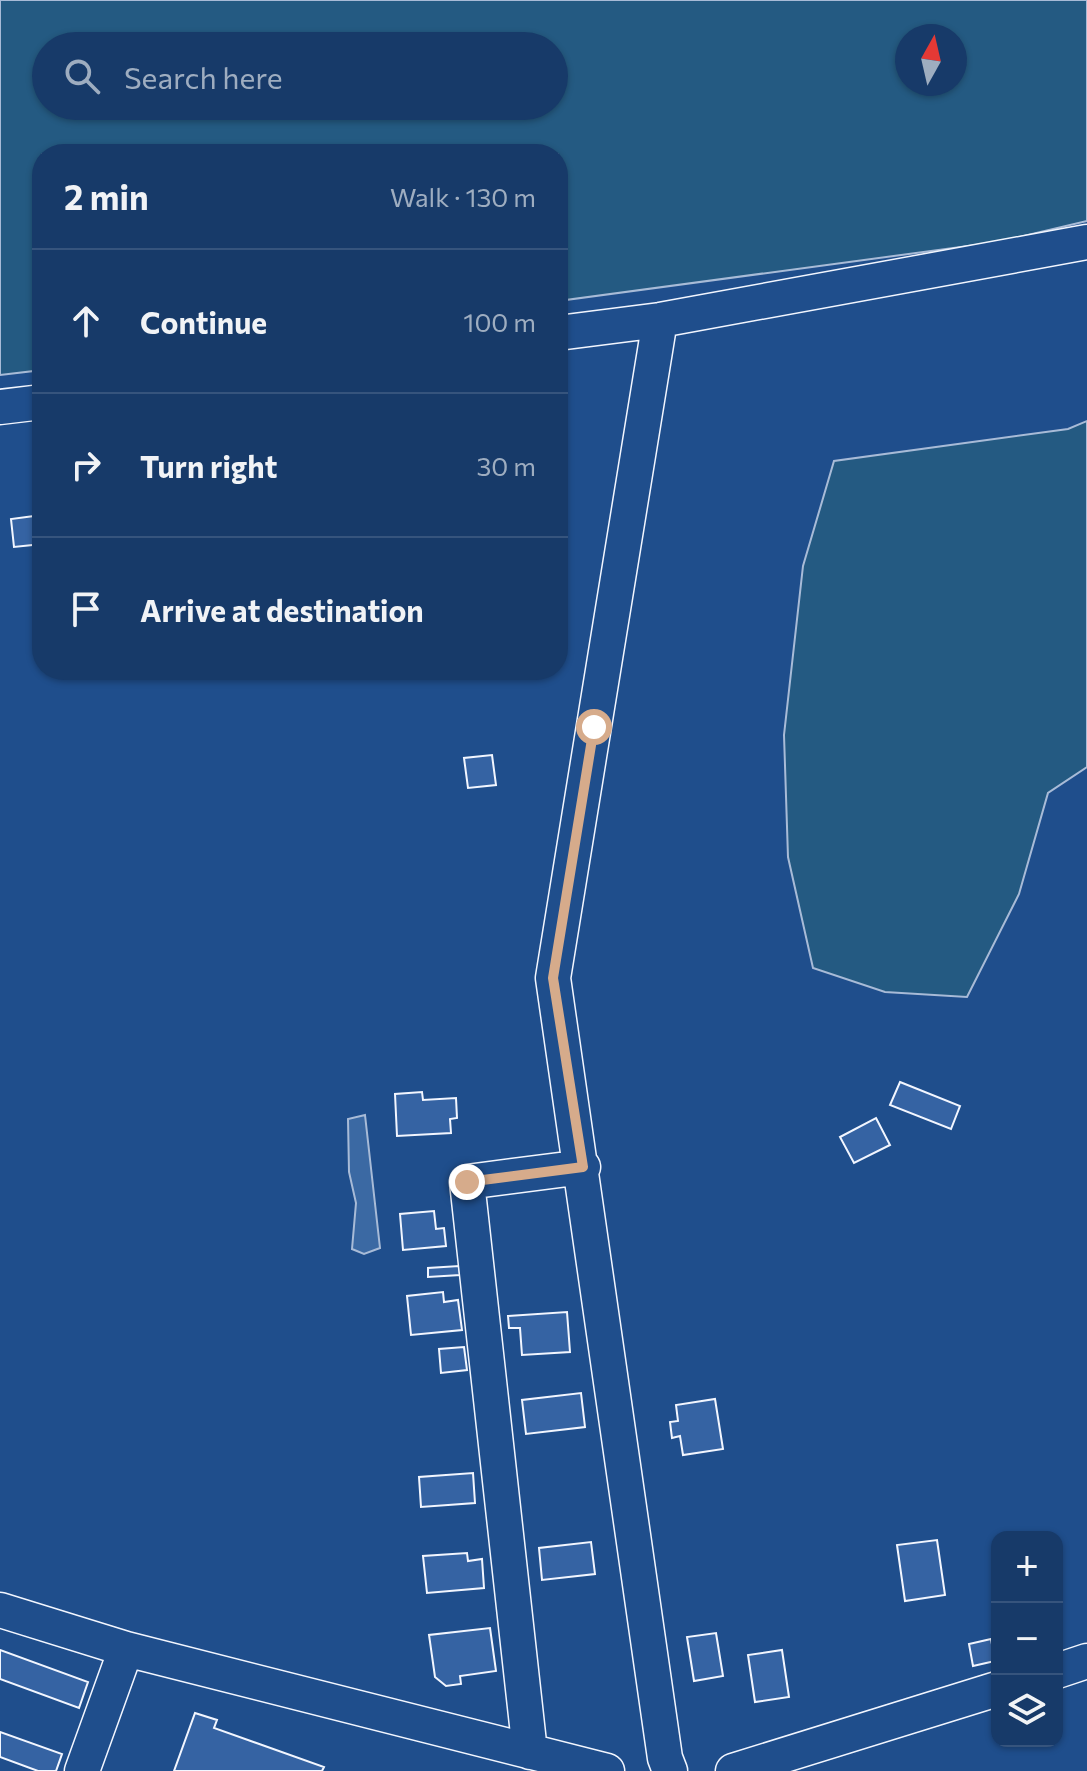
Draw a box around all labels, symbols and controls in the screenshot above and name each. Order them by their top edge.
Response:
north arrow [895,24,967,96]
search box [32,32,568,120]
icon: search [60,54,104,98]
text: Search here [124,58,283,95]
text: 2 min [64,175,149,217]
text: Walk · 130 m [390,181,536,212]
icon: ahead [64,299,108,343]
text: Continue [140,303,267,340]
text: 100 m [463,306,536,337]
icon: right [64,443,108,487]
text: Turn right [140,447,277,484]
text: 30 m [477,450,536,481]
icon: arrive [64,587,108,631]
text: Arrive at destination [140,591,424,628]
route start [576,709,612,745]
route end [449,1164,485,1200]
map controls [991,1531,1063,1747]
button: + [991,1531,1063,1603]
button: − [991,1603,1063,1675]
button: layers [991,1675,1063,1747]

